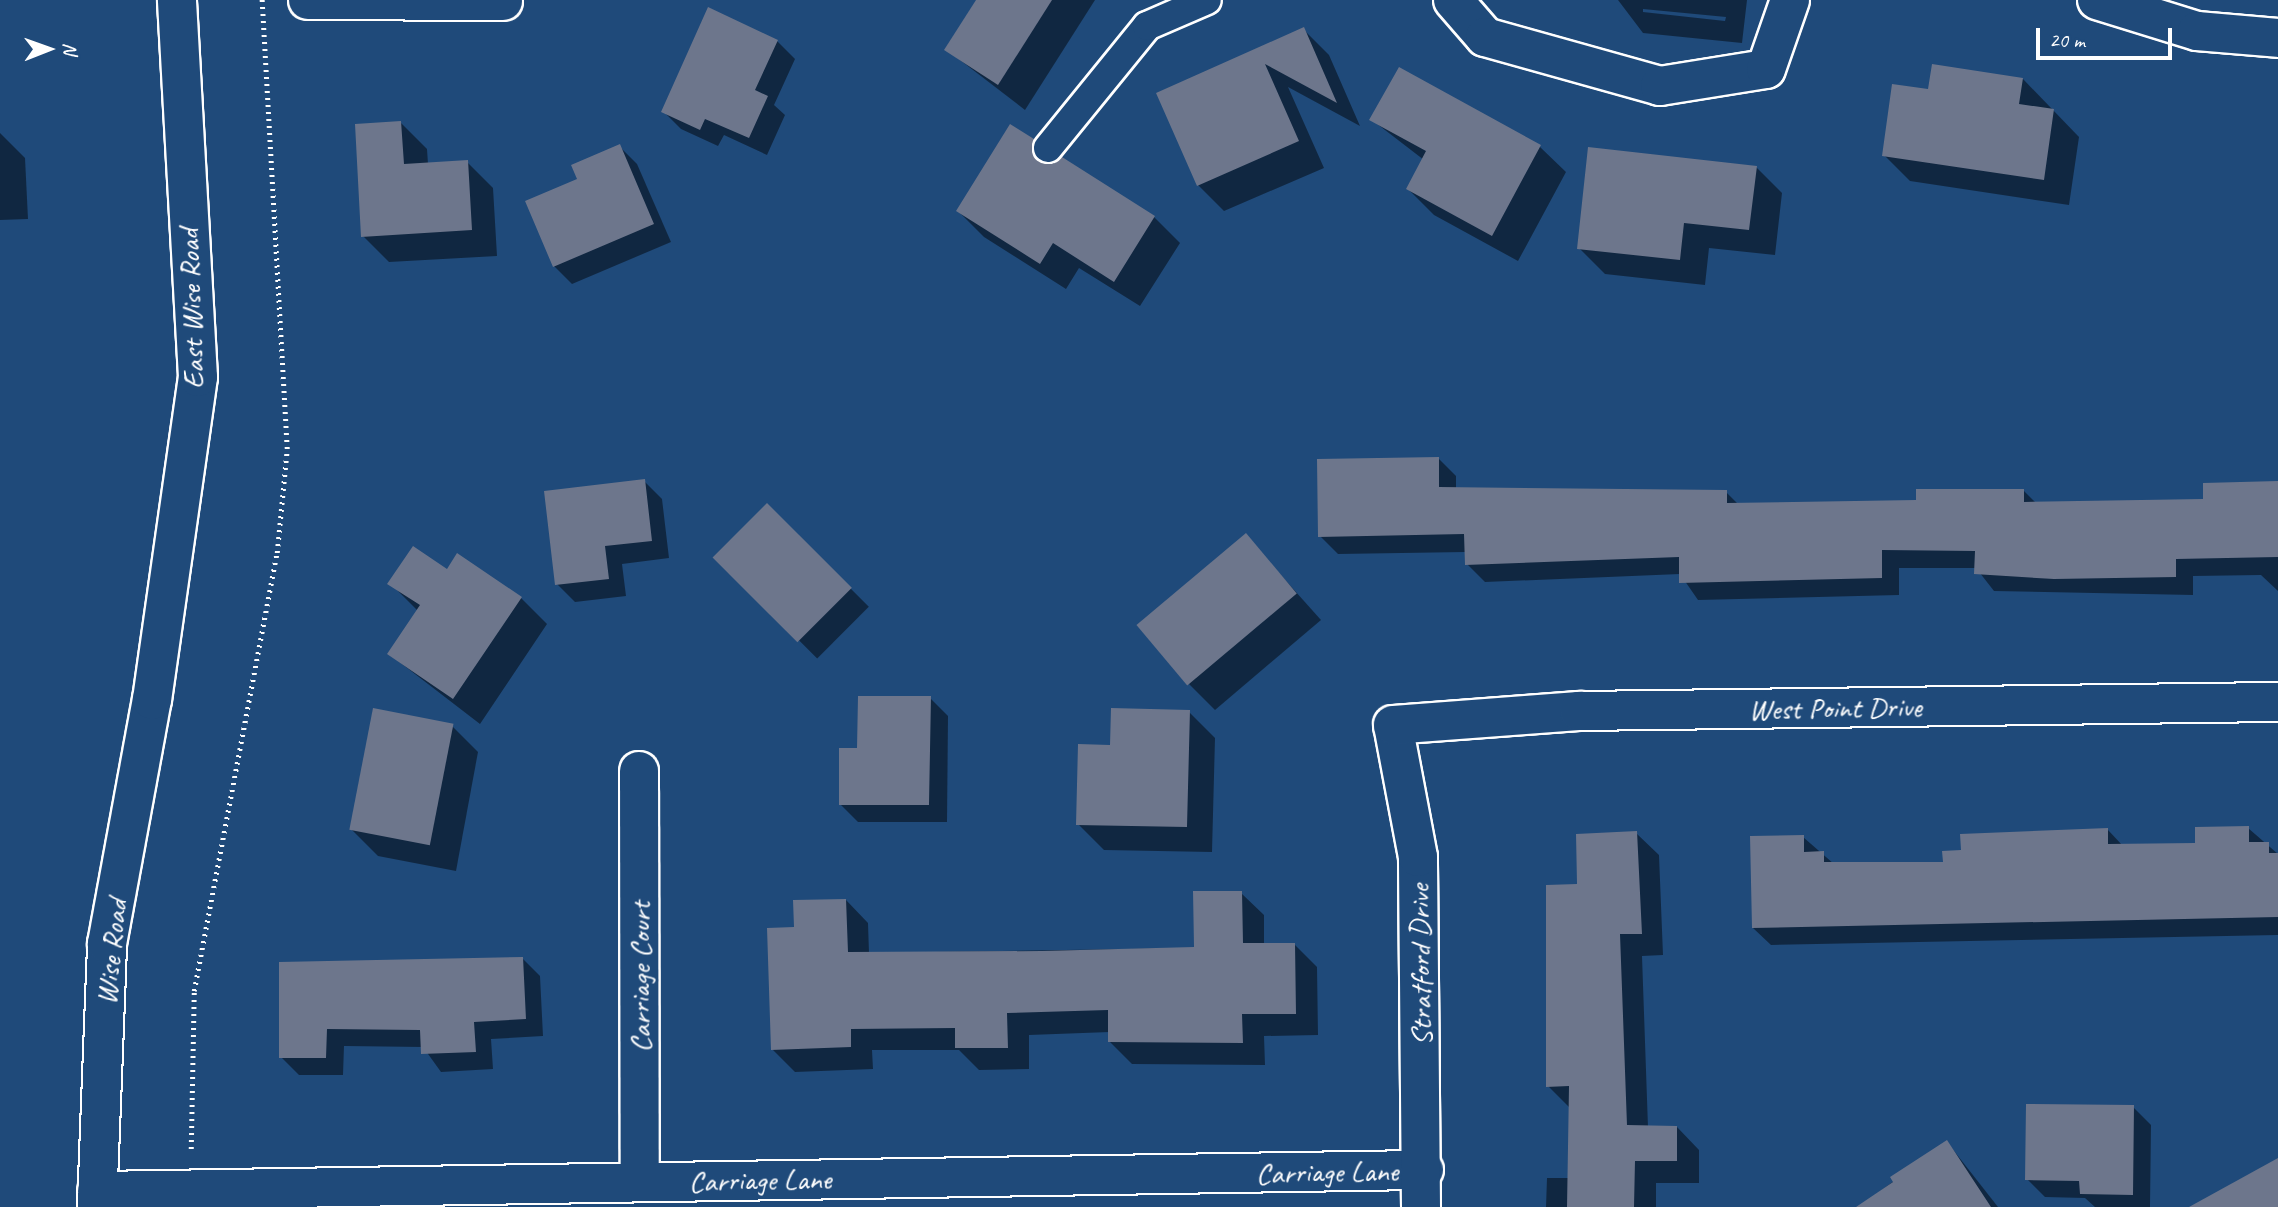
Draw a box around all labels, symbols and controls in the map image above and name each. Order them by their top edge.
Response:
north arrow [14,14,84,84]
scale bar [2040,14,2176,58]
text: 20 m [2049,27,2085,53]
text: N [58,43,82,55]
street label: East Wise Road [170,227,212,391]
street label: West Point Drive [1748,688,1922,728]
street label: Stratford Drive [1401,884,1439,1046]
street label: Wise Road [88,898,134,1006]
street label: Carriage Court [622,901,658,1053]
street label: Carriage Lane [1255,1153,1399,1191]
street label: Carriage Lane [688,1161,832,1199]

